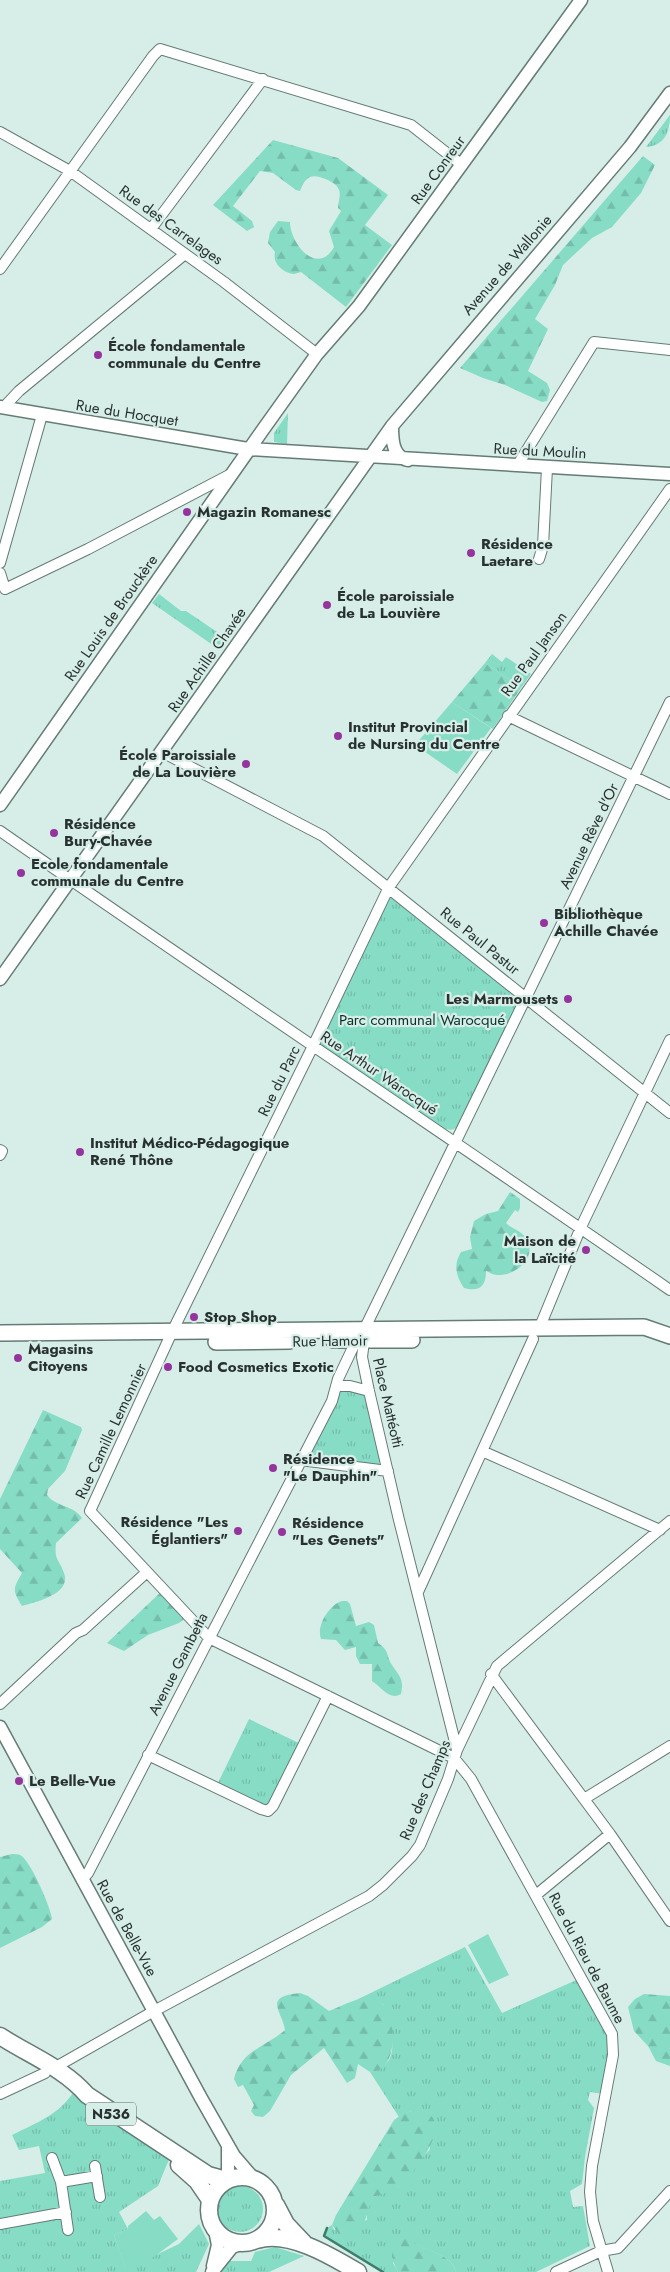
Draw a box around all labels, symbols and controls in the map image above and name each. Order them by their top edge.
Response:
street label: Rue Conreur [405,130,471,209]
street label: Rue des Carrelages [115,180,227,270]
street label: Avenue de Wallonie [457,210,557,320]
place label: École fondamentale communale du Centre [108,335,261,374]
marker: École fondamentale communale du Centre [92,349,104,361]
street label: Rue du Hocquet [74,394,180,432]
street label: Rue du Moulin [493,438,587,464]
place label: Magazin Romanesc [197,501,331,523]
marker: Magazin Romanesc [181,506,193,518]
place label: Résidence Laetare [481,533,553,572]
marker: Résidence Laetare [465,547,477,559]
street label: Rue Louis de Brouckère [59,550,163,686]
place label: École paroissiale de La Louvière [337,585,455,624]
marker: École paroissiale de La Louvière [321,599,333,611]
street label: Rue Achille Chavée [163,603,252,717]
street label: Rue Paul Janson [496,607,572,701]
place label: Institut Provincial de Nursing du Centre [348,716,500,755]
marker: Institut Provincial de Nursing du Centre [332,730,344,742]
place label: École Paroissiale de La Louvière [119,744,236,783]
marker: École Paroissiale de La Louvière [240,758,252,770]
street label: Avenue Rêve d'Or [554,779,625,893]
place label: Résidence Bury-Chavée [64,813,153,852]
marker: Résidence Bury-Chavée [48,827,60,839]
place label: Ecole fondamentale communale du Centre [31,853,184,892]
marker: Ecole fondamentale communale du Centre [15,867,27,879]
street label: Rue Paul Pastur [435,902,525,981]
place label: Bibliothèque Achille Chavée [553,903,659,942]
marker: Bibliothèque Achille Chavée [538,917,550,929]
place label: Les Marmousets [446,988,558,1010]
marker: Les Marmousets [562,993,574,1005]
park label: Parc communal Warocqué [339,1009,505,1031]
street label: Rue Arthur Warocqué [316,1025,442,1121]
street label: Rue du Parc [252,1042,306,1120]
place label: Institut Médico-Pédagogique René Thône [90,1132,290,1171]
marker: Institut Médico-Pédagogique René Thône [74,1146,86,1158]
place label: Maison de la Laïcité [504,1230,576,1269]
marker: Maison de la Laïcité [580,1244,592,1256]
place label: Stop Shop [204,1306,277,1328]
marker: Stop Shop [188,1311,200,1323]
street label: Rue Hamoir [292,1329,369,1353]
place label: Magasins Citoyens [28,1338,93,1377]
marker: Magasins Citoyens [12,1352,24,1364]
place label: Food Cosmetics Exotic [178,1356,334,1378]
street label: Place Mattéotti [367,1356,409,1450]
street label: Rue Camille Lemonnier [70,1359,153,1503]
marker: Food Cosmetics Exotic [162,1361,174,1373]
place label: Résidence "Le Dauphin" [283,1448,378,1487]
marker: Résidence "Le Dauphin" [267,1462,279,1474]
place label: Résidence "Les Églantiers" [121,1511,228,1550]
place label: Résidence "Les Genets" [292,1512,385,1551]
marker: Résidence "Les Églantiers" [232,1525,244,1537]
marker: Résidence "Les Genets" [276,1526,288,1538]
street label: Avenue Gambetta [143,1609,213,1719]
street label: Rue des Champs [394,1736,456,1844]
place label: Le Belle-Vue [29,1770,116,1792]
marker: Le Belle-Vue [13,1775,25,1787]
street label: Rue de Belle-Vue [91,1876,163,1981]
street label: Rue du Rieu de Baume [543,1889,631,2028]
road number: N536 [86,2102,136,2126]

